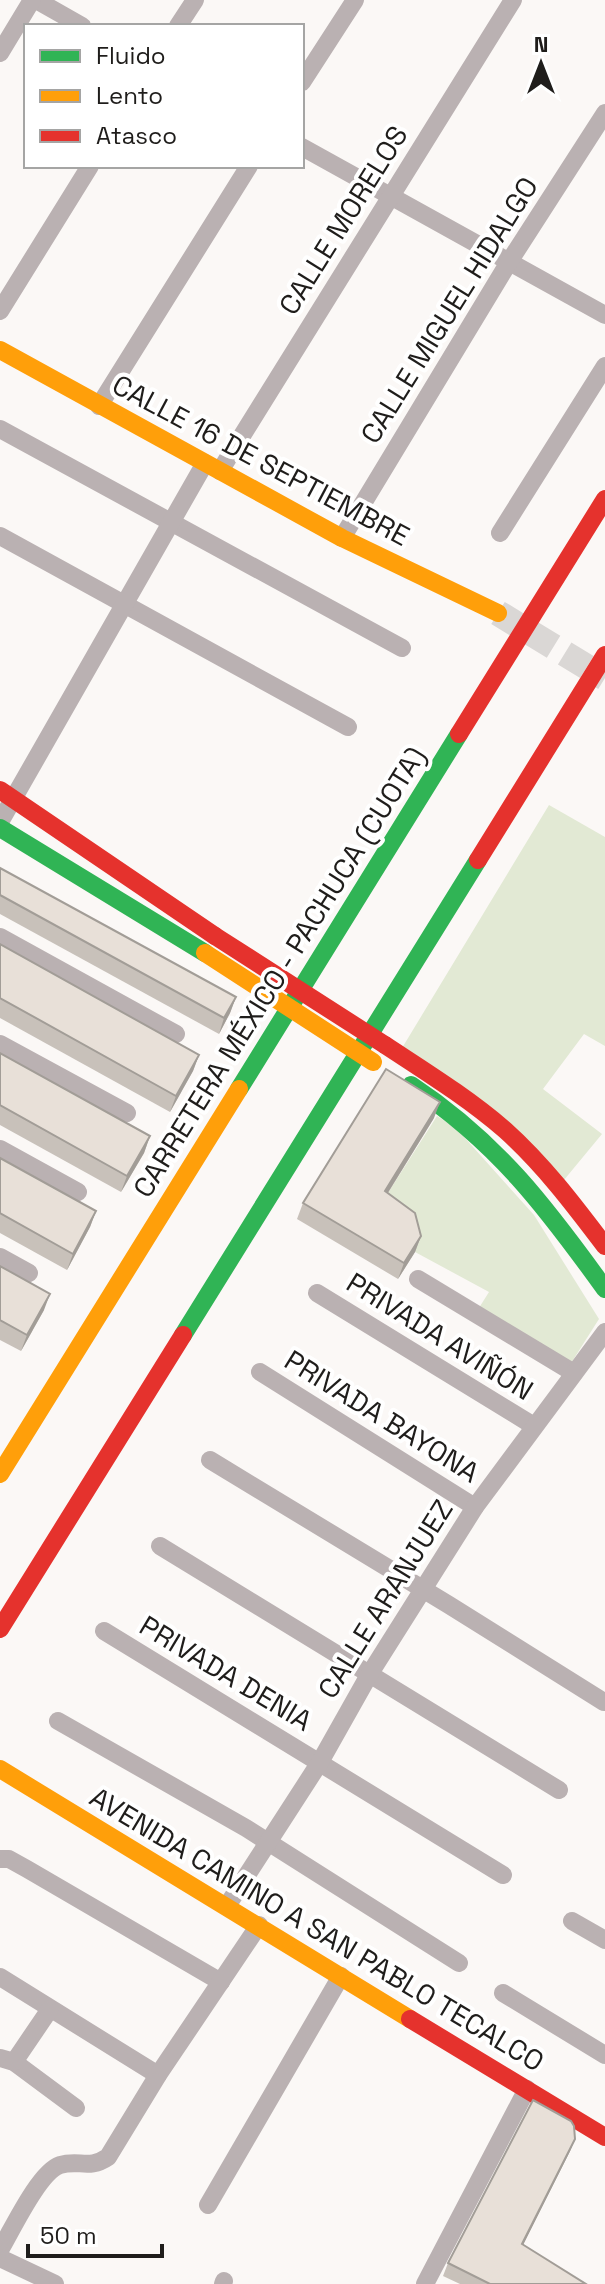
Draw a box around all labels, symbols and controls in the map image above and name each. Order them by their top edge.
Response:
legend [24,24,304,168]
north arrow [501,24,581,104]
text: N [534,30,548,58]
text: Fluido [96,40,166,71]
text: Lento [96,80,163,111]
street label: CALLE MORELOS [271,119,415,321]
text: Atasco [96,120,177,151]
street label: CALLE MIGUEL HIDALGO [352,170,546,450]
street label: CALLE 16 DE SEPTIEMBRE [106,366,416,554]
street label: CARRETERA MÉXICO - PACHUCA (CUOTA) [125,740,433,1204]
street label: PRIVADA AVIÑÓN [340,1264,540,1408]
street label: PRIVADA BAYONA [278,1342,486,1490]
street label: CALLE ARANJUEZ [309,1493,461,1705]
street label: PRIVADA DENIA [133,1607,319,1739]
street label: AVENIDA CAMINO A SAN PABLO TECALCO [83,1779,551,2079]
scale bar [28,2208,162,2258]
text: 50 m [40,2220,97,2251]

